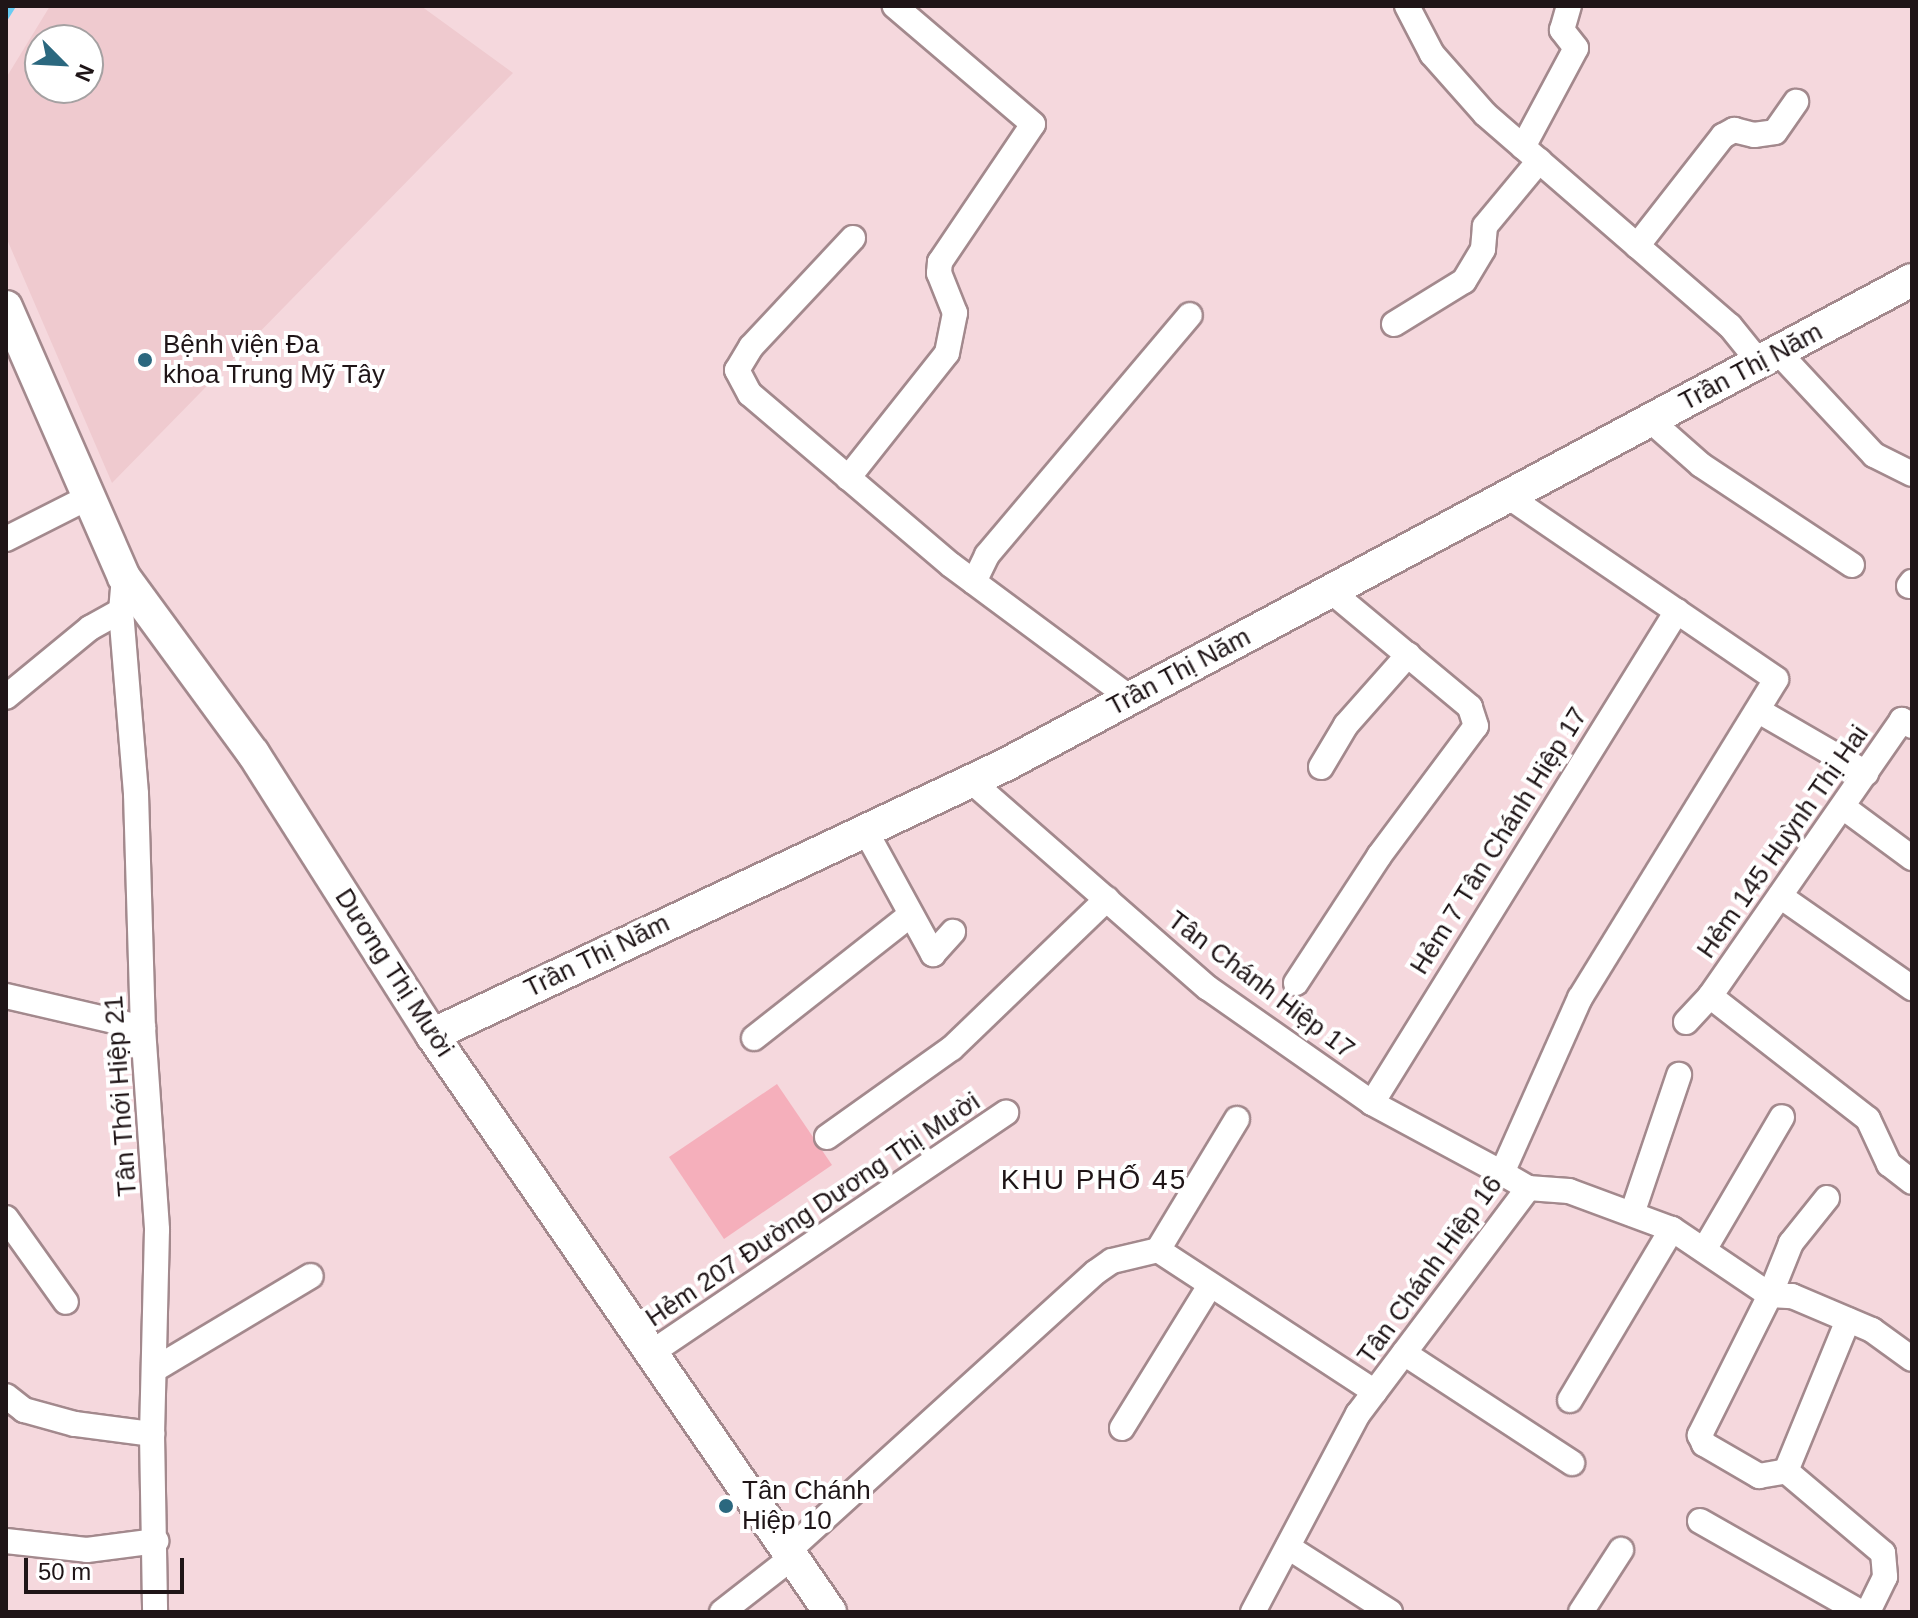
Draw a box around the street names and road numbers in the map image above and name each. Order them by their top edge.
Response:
street label: Trần Thị Năm [1674,316,1828,418]
street label: Trần Thị Năm [1102,621,1256,723]
street label: Hẻm 7 Tân Chánh Hiệp 17 [1404,702,1594,980]
street label: Hẻm 145 Huỳnh Thị Hai [1691,719,1875,965]
street label: Dương Thị Mười [328,883,460,1063]
street label: Tân Chánh Hiệp 17 [1162,905,1360,1065]
street label: Trần Thị Năm [519,907,675,1005]
street label: Tân Thới Hiệp 21 [98,994,144,1198]
street label: Hẻm 207 Đường Dương Thị Mười [640,1086,986,1334]
street label: Tân Chánh Hiệp 16 [1351,1170,1509,1370]

